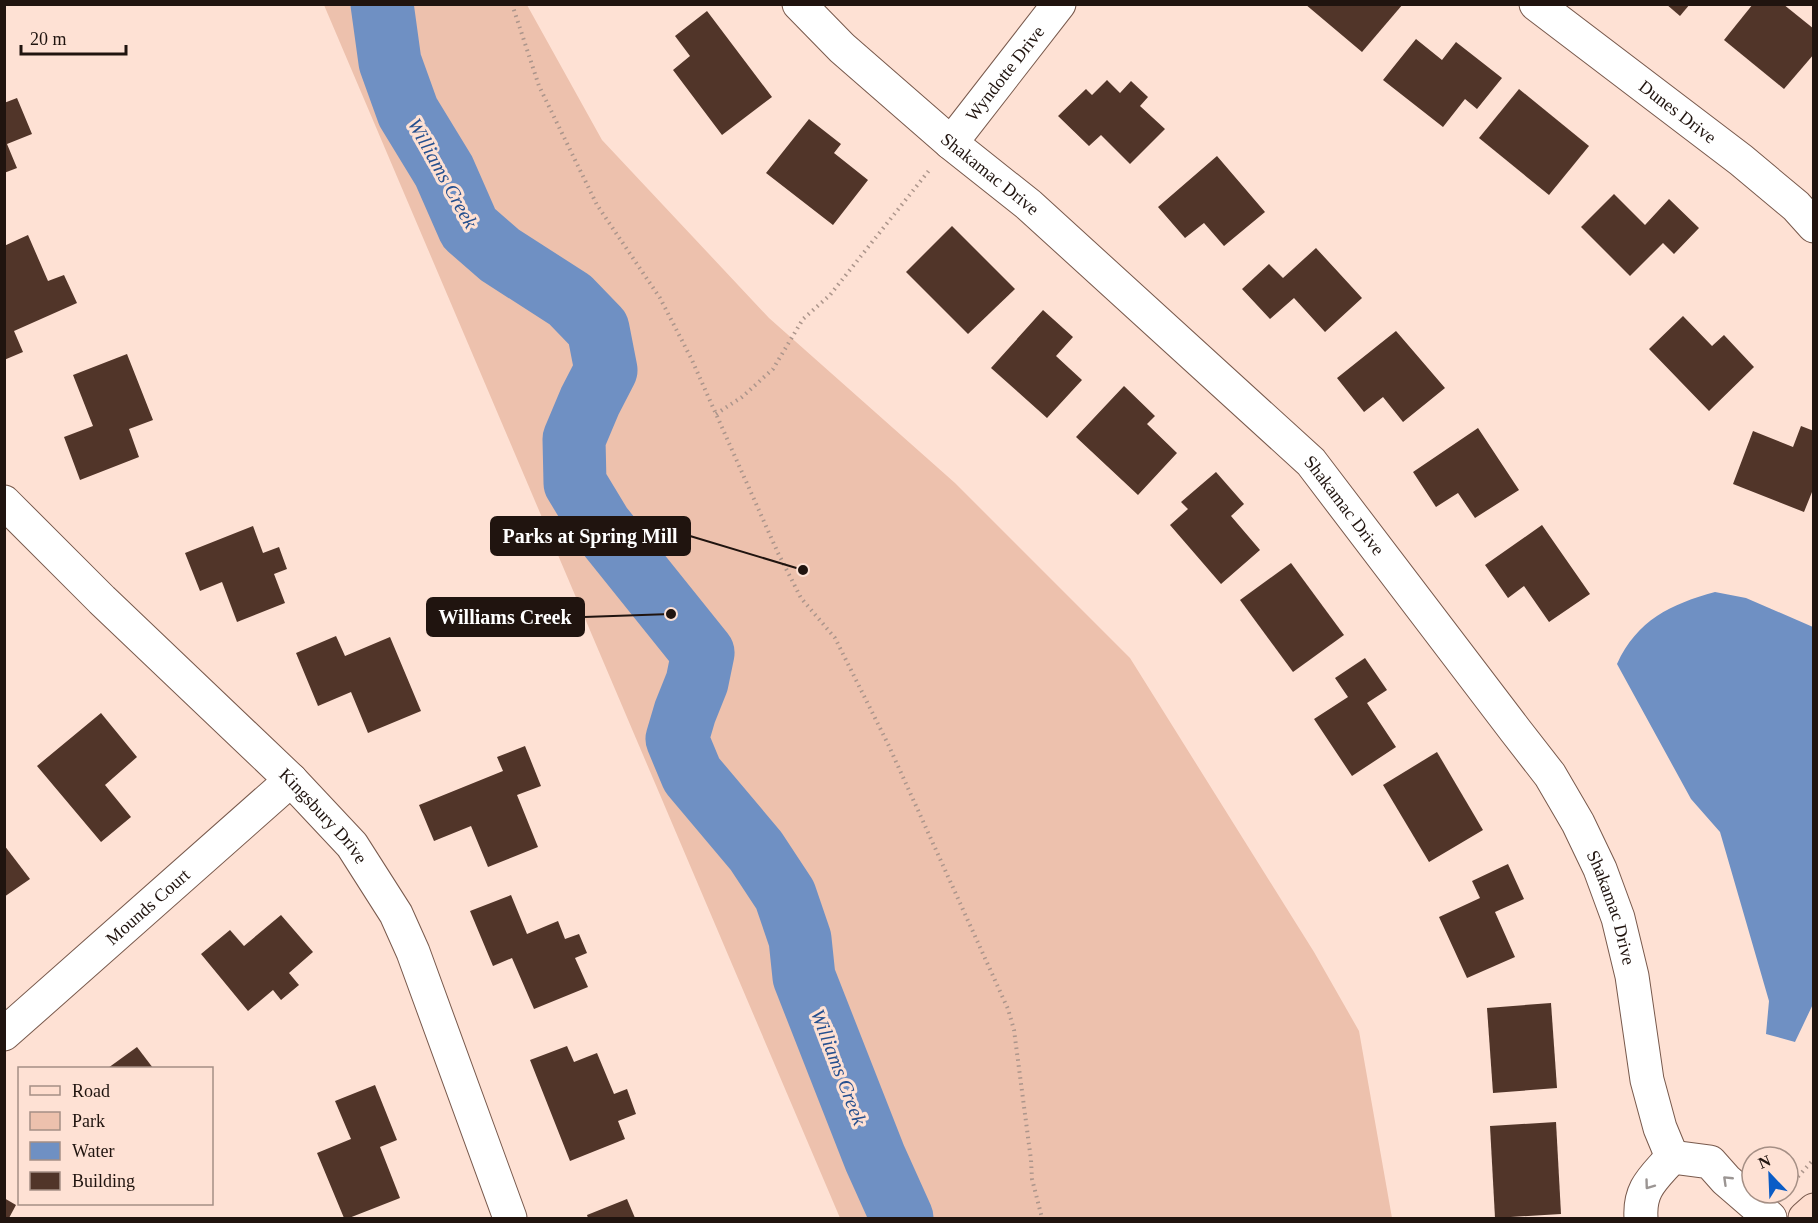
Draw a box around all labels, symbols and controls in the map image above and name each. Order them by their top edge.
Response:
scale bar [21,18,126,56]
street label: Wyndotte Drive [962,22,1048,125]
text: 20 m [30,29,67,49]
street label: Dunes Drive [1635,76,1720,147]
water label: Williams Creek [404,114,483,233]
street label: Shakamac Drive [937,129,1043,219]
street label: Shakamac Drive [1301,451,1388,559]
callout: Parks at Spring Mill [491,517,690,555]
text: Parks at Spring Mill [502,525,678,548]
callout: Williams Creek [427,598,584,636]
text: Williams Creek [438,606,572,628]
street label: Kingsbury Drive [275,764,371,867]
street label: Shakamac Drive [1583,847,1639,967]
street label: Mounds Court [102,865,194,949]
water label: Williams Creek [807,1006,872,1129]
legend [18,1067,213,1205]
text: Road [72,1081,110,1101]
text: Park [72,1111,105,1131]
text: Water [72,1141,115,1161]
north arrow [1740,1145,1800,1205]
text: N [1756,1151,1773,1172]
text: Building [72,1171,135,1191]
one-way arrow [1723,1176,1734,1187]
one-way arrow [1645,1178,1656,1189]

